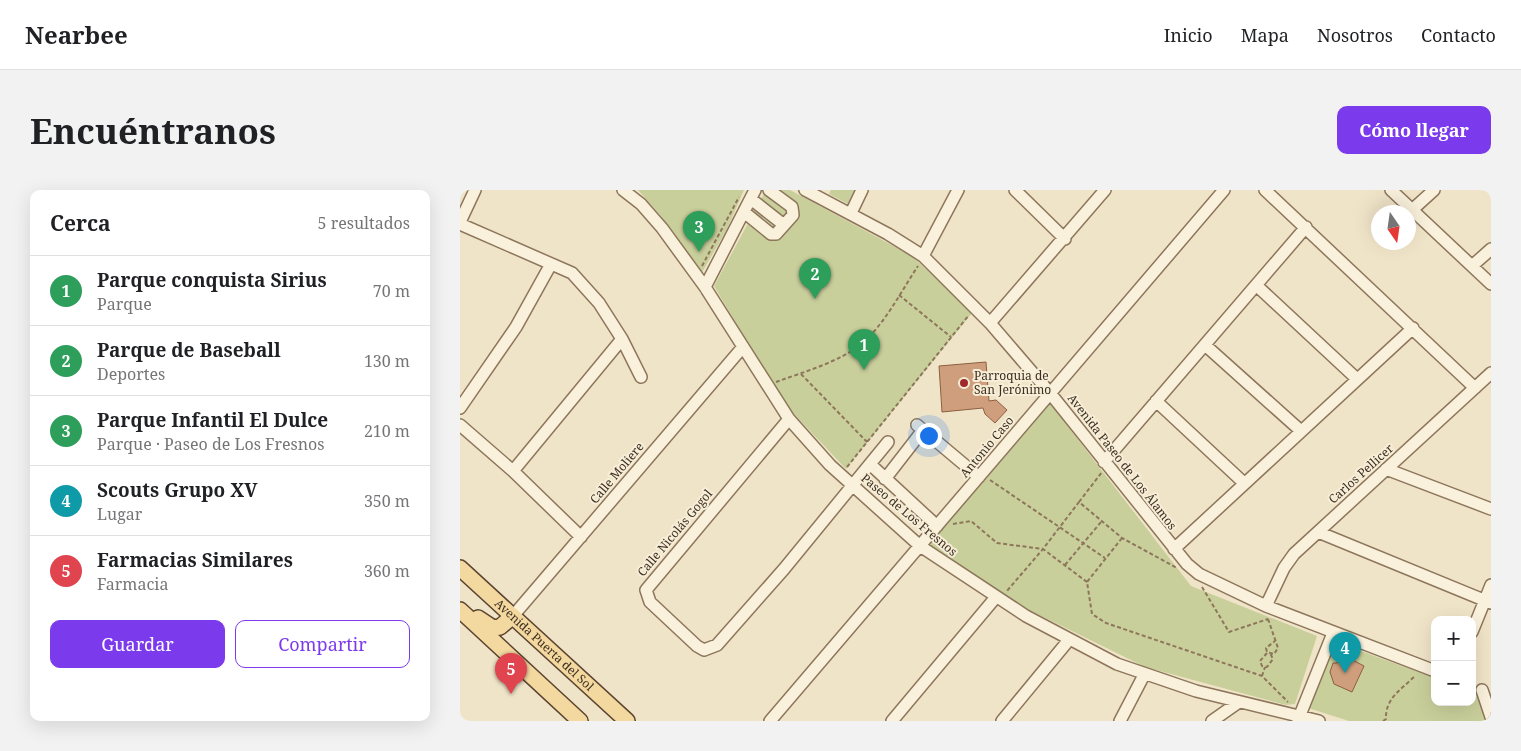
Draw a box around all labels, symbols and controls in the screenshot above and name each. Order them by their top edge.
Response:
text: Nearbee [25,18,128,51]
text: Inicio [1164,23,1213,47]
text: Mapa [1241,23,1289,47]
text: Nosotros [1317,23,1393,47]
text: Contacto [1421,23,1496,47]
button: Cómo llegar [1337,106,1491,154]
text: Encuéntranos [30,107,276,154]
north arrow [1371,205,1416,250]
text: Cerca [50,209,111,237]
pin: 3 [683,211,715,252]
text: 5 resultados [318,212,410,234]
pin: 2 [799,258,831,299]
text: Parque conquista Sirius [97,267,327,293]
text: 1 [61,280,71,302]
text: 70 m [373,280,410,302]
text: Parque [97,293,152,315]
pin: 1 [848,329,880,370]
text: Parque de Baseball [97,337,281,363]
text: 2 [61,350,71,372]
text: 130 m [364,350,410,372]
text: Deportes [97,363,165,385]
place label: Parroquia de San Jerónimo [974,367,1051,398]
marker: Parroquia de San Jerónimo [958,377,970,389]
street label: Avenida Paseo de Los Álamos [1064,390,1181,533]
text: Parque Infantil El Dulce [97,407,328,433]
street label: Antonio Caso [956,412,1017,481]
text: 3 [61,420,71,442]
text: 210 m [364,420,410,442]
your location [916,423,942,449]
text: Parque · Paseo de Los Fresnos [97,433,325,455]
street label: Calle Moliere [586,438,647,507]
street label: Carlos Pellicer [1325,440,1397,507]
street label: Paseo de Los Fresnos [858,469,961,560]
text: Scouts Grupo XV [97,477,257,503]
street label: Calle Nicolás Gogol [633,485,716,580]
text: 4 [61,490,71,512]
text: 350 m [364,490,410,512]
text: Lugar [97,503,142,525]
text: Farmacias Similares [97,547,293,573]
text: 5 [61,560,71,582]
text: 360 m [364,560,410,582]
text: Farmacia [97,573,168,595]
street label: Avenida Puerta del Sol [491,595,598,695]
map controls [1431,616,1476,706]
button: + [1431,616,1476,661]
button: Guardar [50,620,225,668]
button: Compartir [235,620,410,668]
pin: 4 [1329,632,1361,673]
pin: 5 [495,653,527,694]
button: − [1431,661,1476,706]

